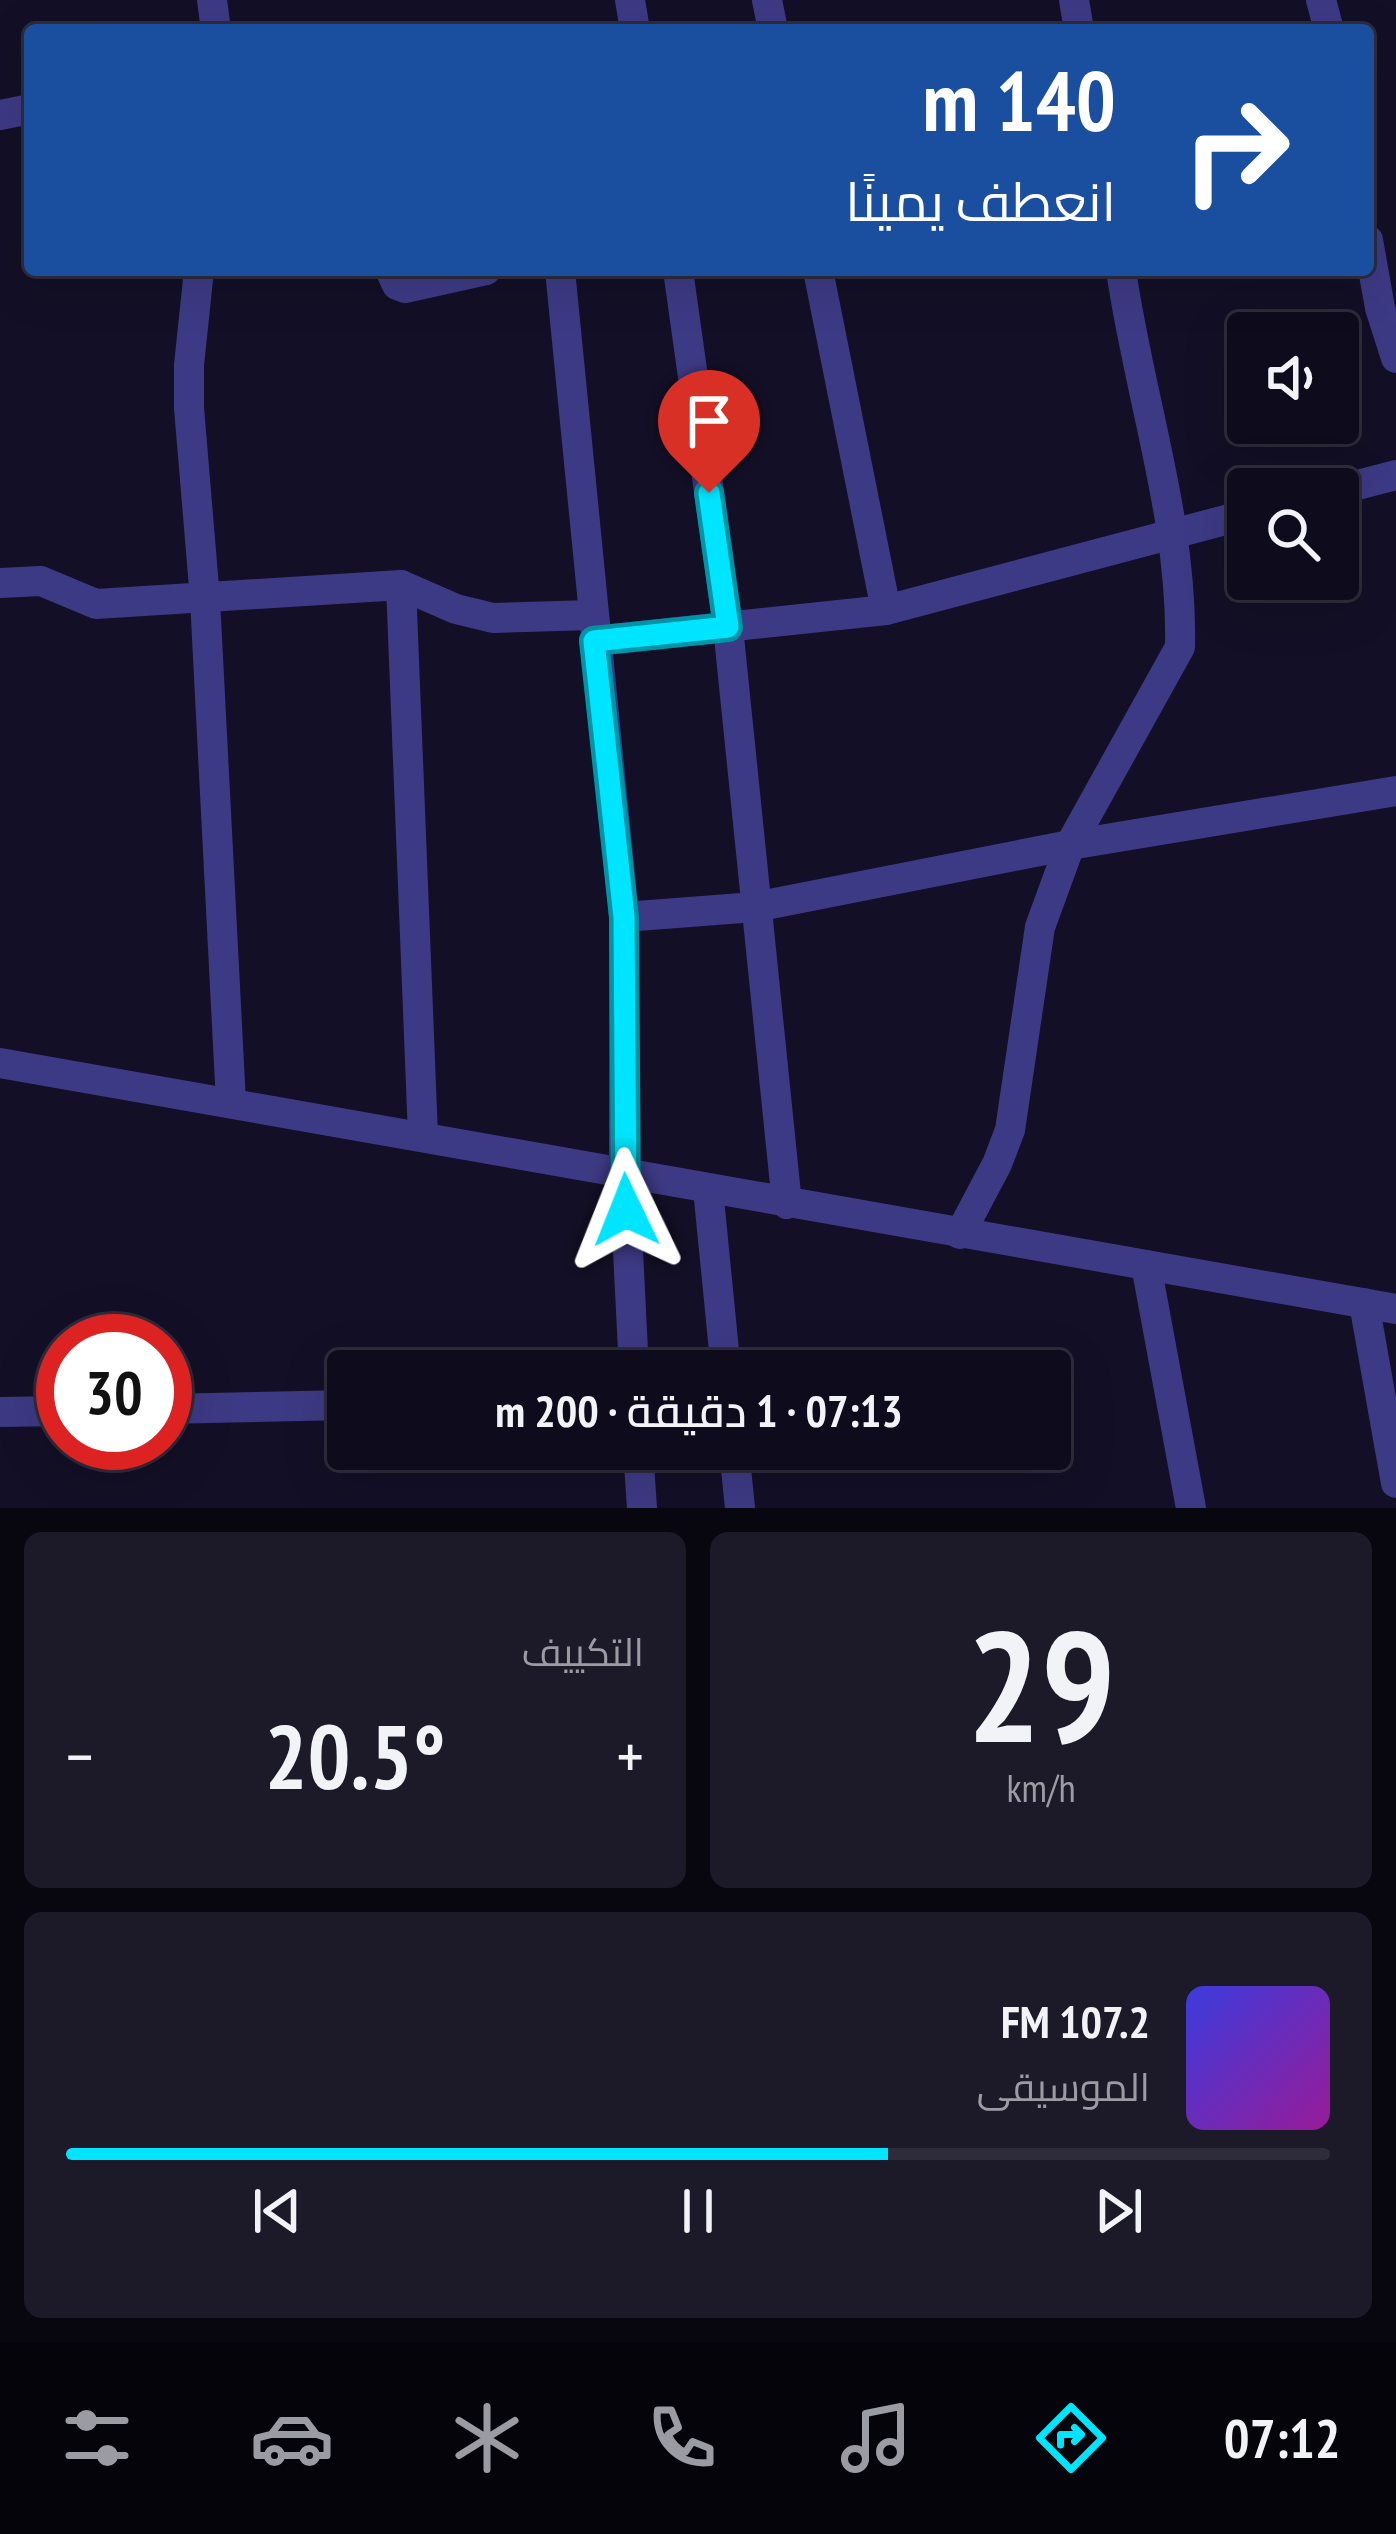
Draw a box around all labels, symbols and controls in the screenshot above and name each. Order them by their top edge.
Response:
text: 140 m [923,45,1116,154]
icon: right [1158,72,1314,228]
text: انعطف يمينًا [845,166,1116,236]
map controls [1227,312,1359,600]
button: sound [1227,312,1359,444]
pin [658,370,760,493]
icon: arrive [676,388,742,454]
button: search [1227,468,1359,600]
position arrow [563,1147,689,1273]
speed limit sign: 30 [36,1314,192,1470]
text: 07:13 · 1 دقيقة · 200 m [495,1381,903,1439]
text: 29 [966,1583,1116,1785]
text: التكييف [522,1626,644,1677]
text: 20.5° [265,1697,445,1814]
text: − [66,1713,93,1798]
text: + [617,1713,644,1798]
text: km/h [1006,1762,1076,1813]
text: 107.2 FM [1001,1992,1150,2050]
text: الموسيقى [977,2061,1150,2112]
icon: previous [244,2178,310,2244]
icon: pause [665,2178,731,2244]
icon: next [1086,2178,1152,2244]
icon: filters [55,2396,139,2480]
icon: car [250,2396,334,2480]
icon: climate [445,2396,529,2480]
icon: phone [640,2396,724,2480]
icon: music [834,2396,918,2480]
icon: directions [1029,2396,1113,2480]
text: 07:12 [1224,2403,1341,2473]

